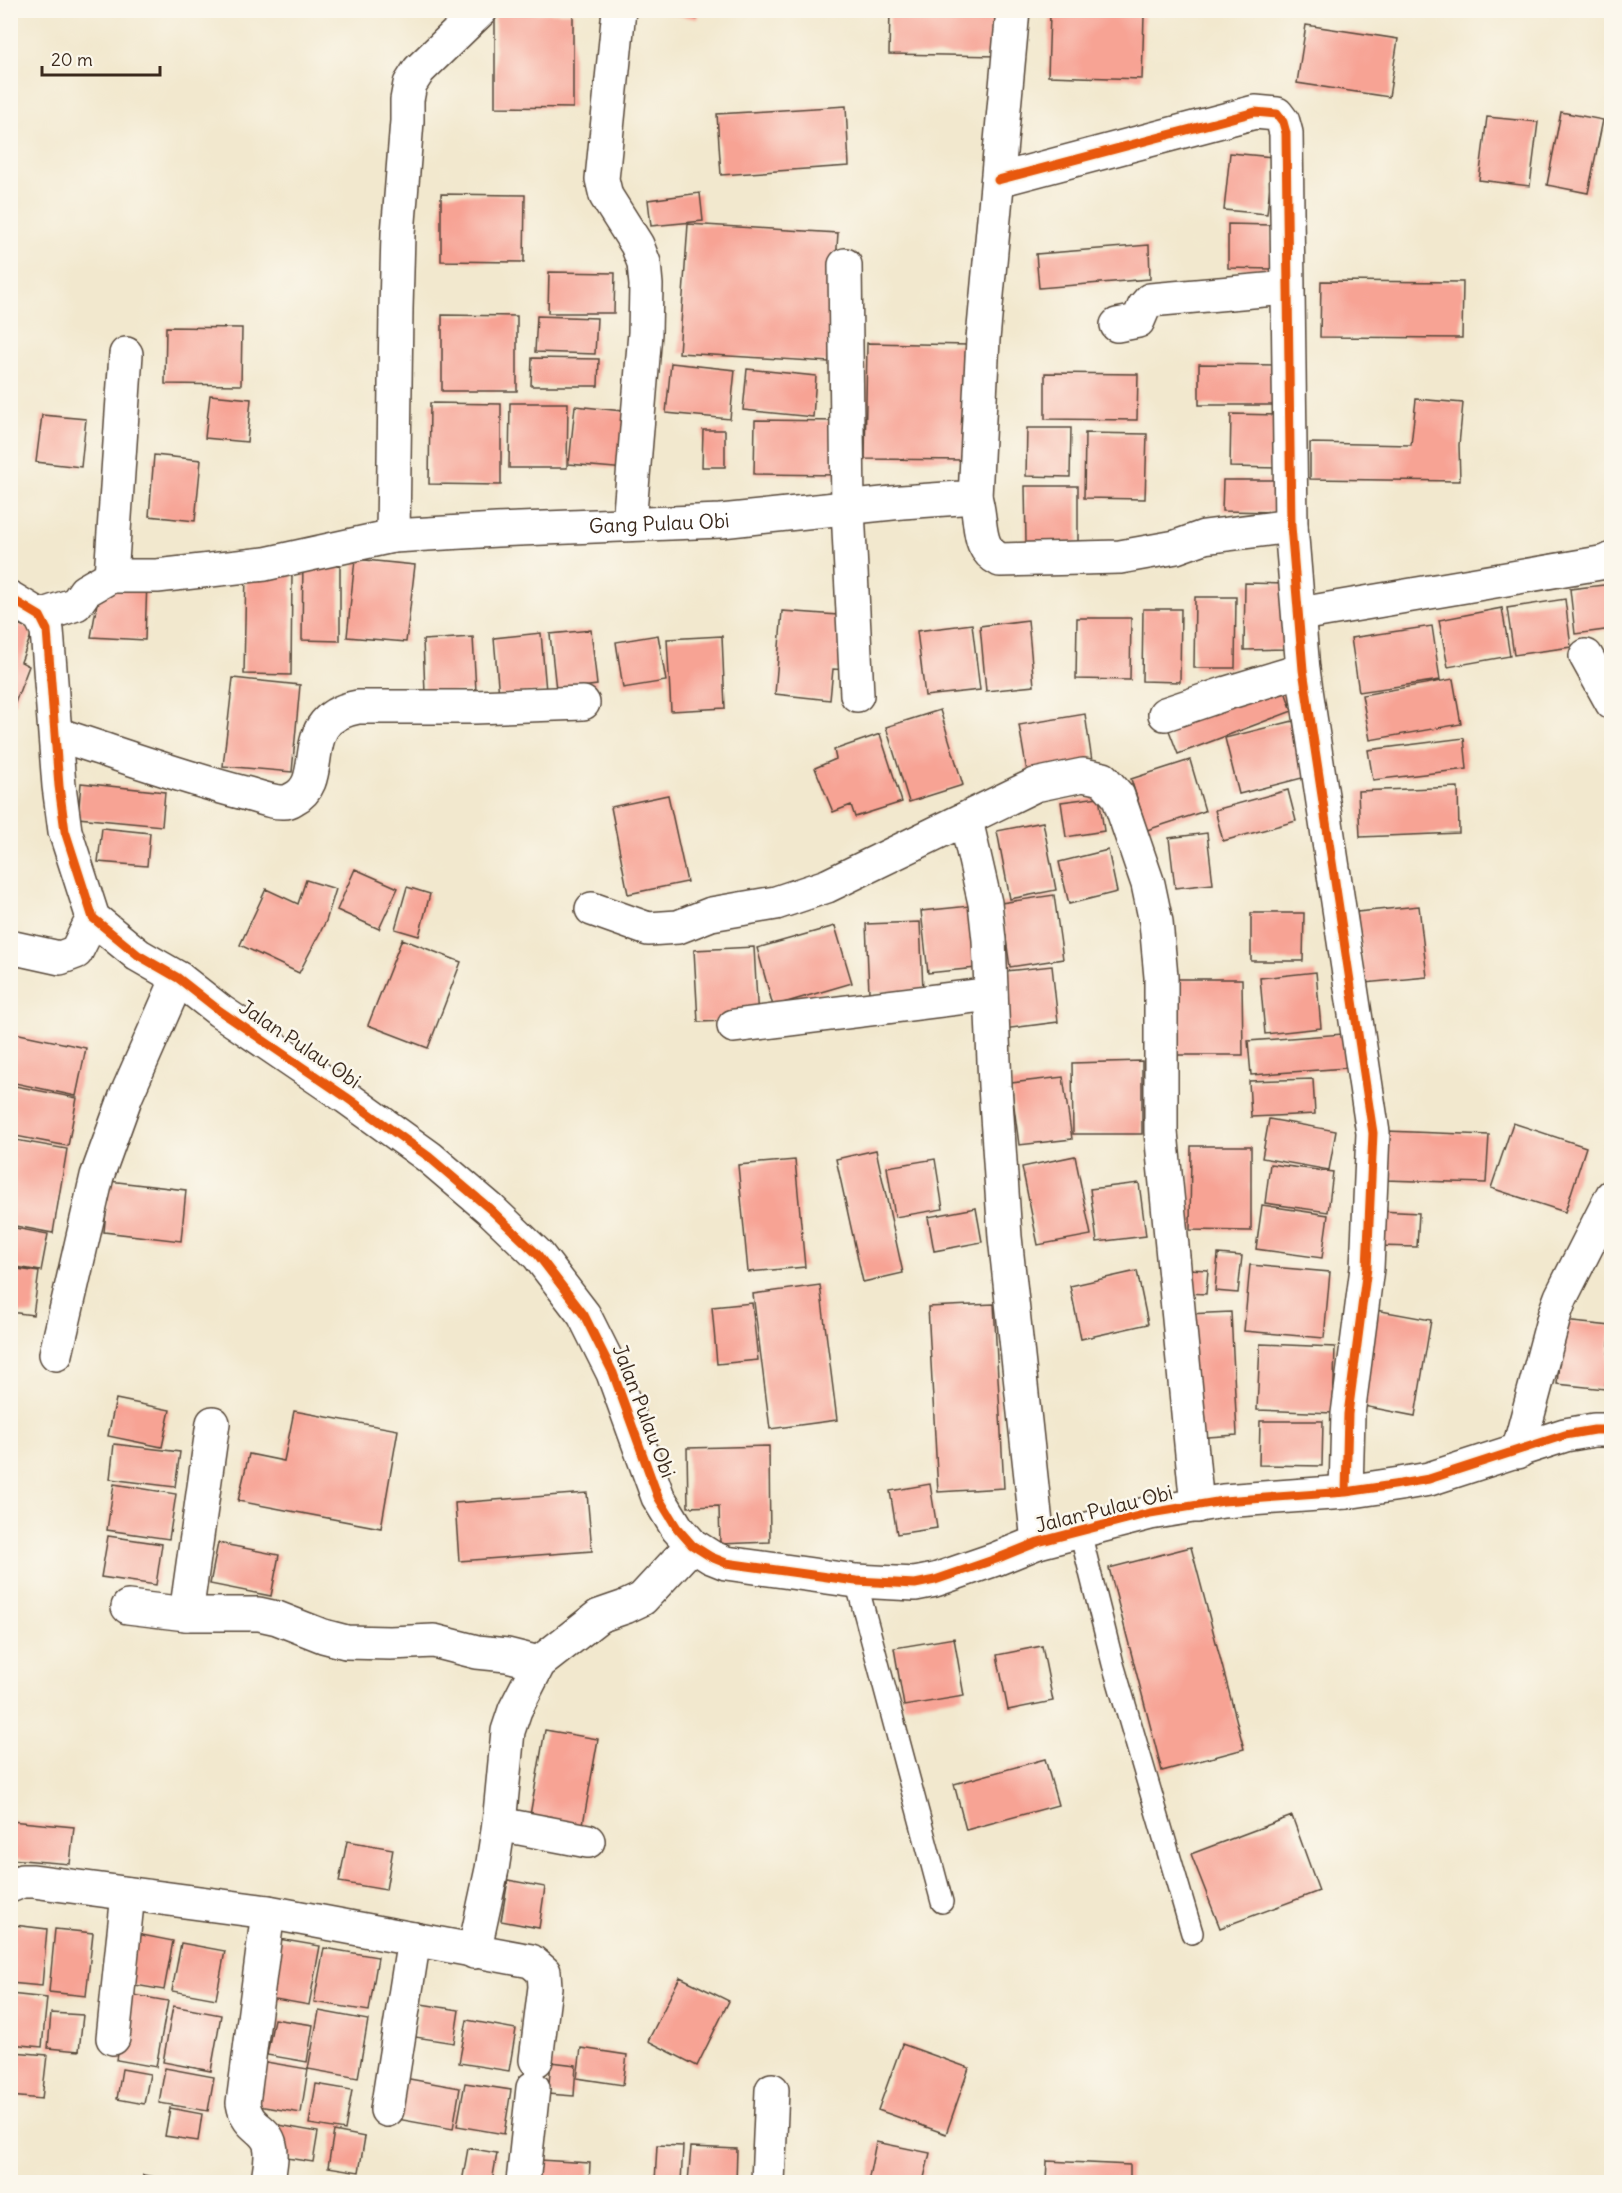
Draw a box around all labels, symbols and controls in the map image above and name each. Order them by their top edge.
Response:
scale bar [42,39,160,77]
text: 20 m [51,48,93,71]
street label: Gang Pulau Obi [589,507,731,538]
street label: Jalan Pulau Obi [235,994,366,1093]
street label: Jalan Pulau Obi [608,1341,681,1481]
street label: Jalan Pulau Obi [1033,1479,1175,1538]

